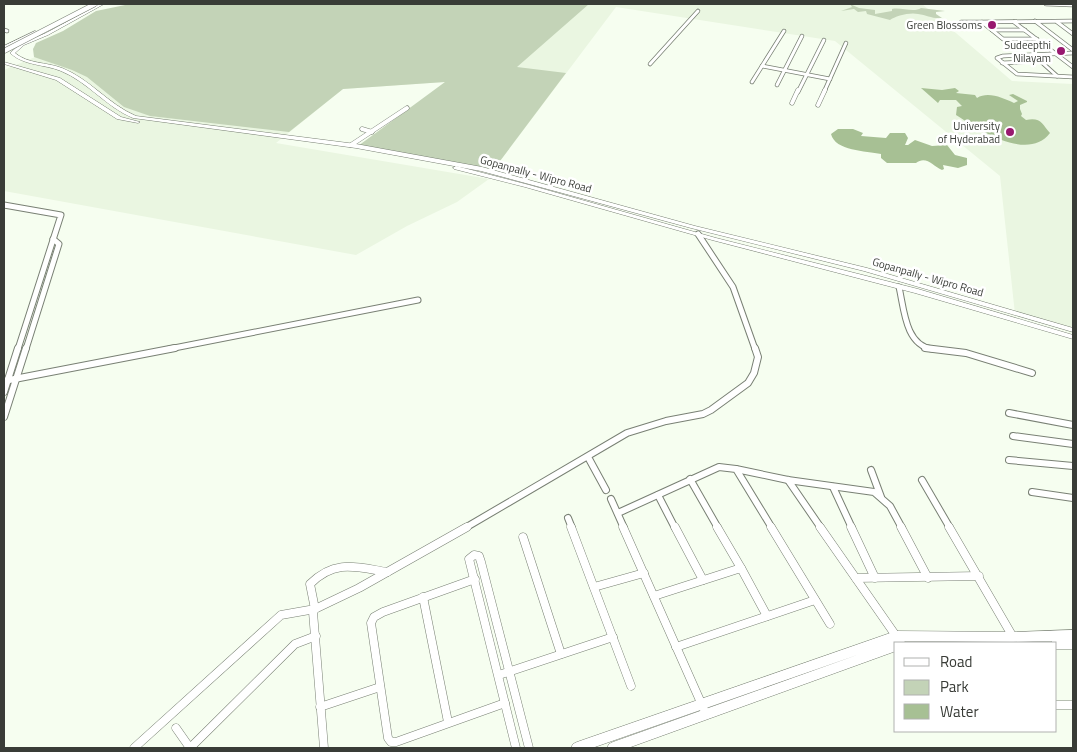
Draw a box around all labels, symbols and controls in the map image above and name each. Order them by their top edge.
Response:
place label: Green Blossoms [907,17,982,33]
marker: Green Blossoms [986,19,998,31]
place label: Sudeepthi Nilayam [1004,37,1051,66]
marker: Sudeepthi Nilayam [1055,45,1067,57]
place label: University of Hyderabad [938,118,1001,147]
marker: University of Hyderabad [1004,126,1016,138]
street label: Gopanpally - Wipro Road [478,151,594,197]
street label: Gopanpally - Wipro Road [871,253,986,301]
legend [894,642,1057,732]
text: Road [940,650,972,673]
text: Park [940,675,969,698]
text: Water [940,700,979,723]

